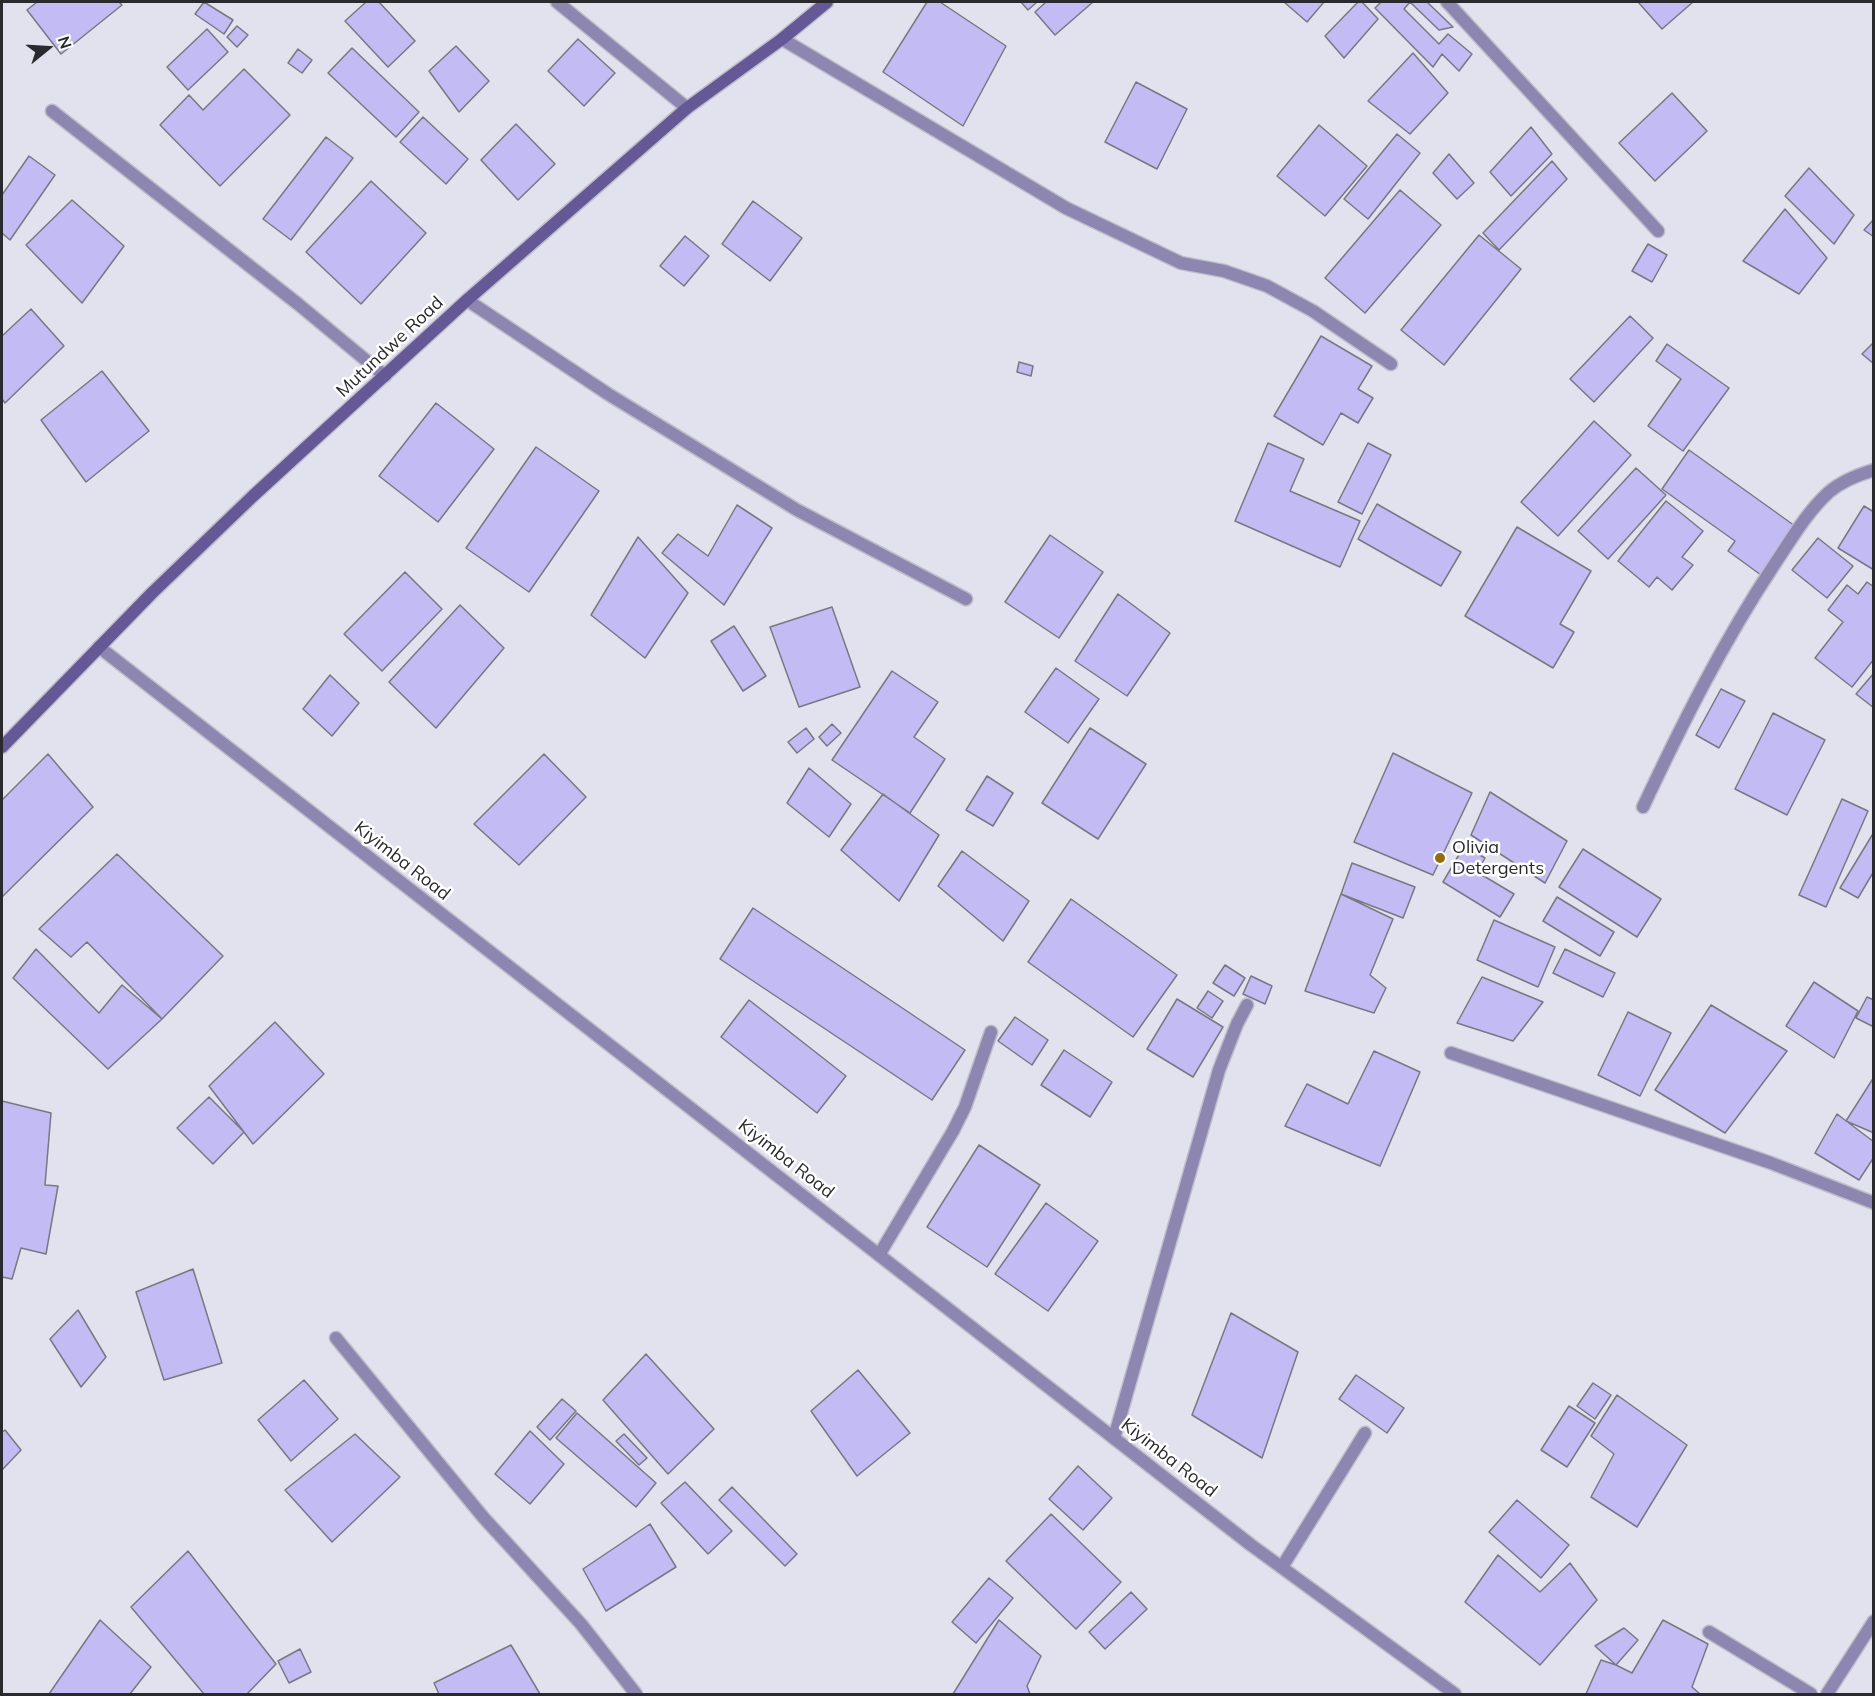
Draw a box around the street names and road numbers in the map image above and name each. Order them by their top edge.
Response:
street label: Mutundwe Road [332,292,448,402]
street label: Kiyimba Road [350,817,454,905]
street label: Kiyimba Road [734,1115,838,1203]
street label: Kiyimba Road [1117,1414,1221,1502]

